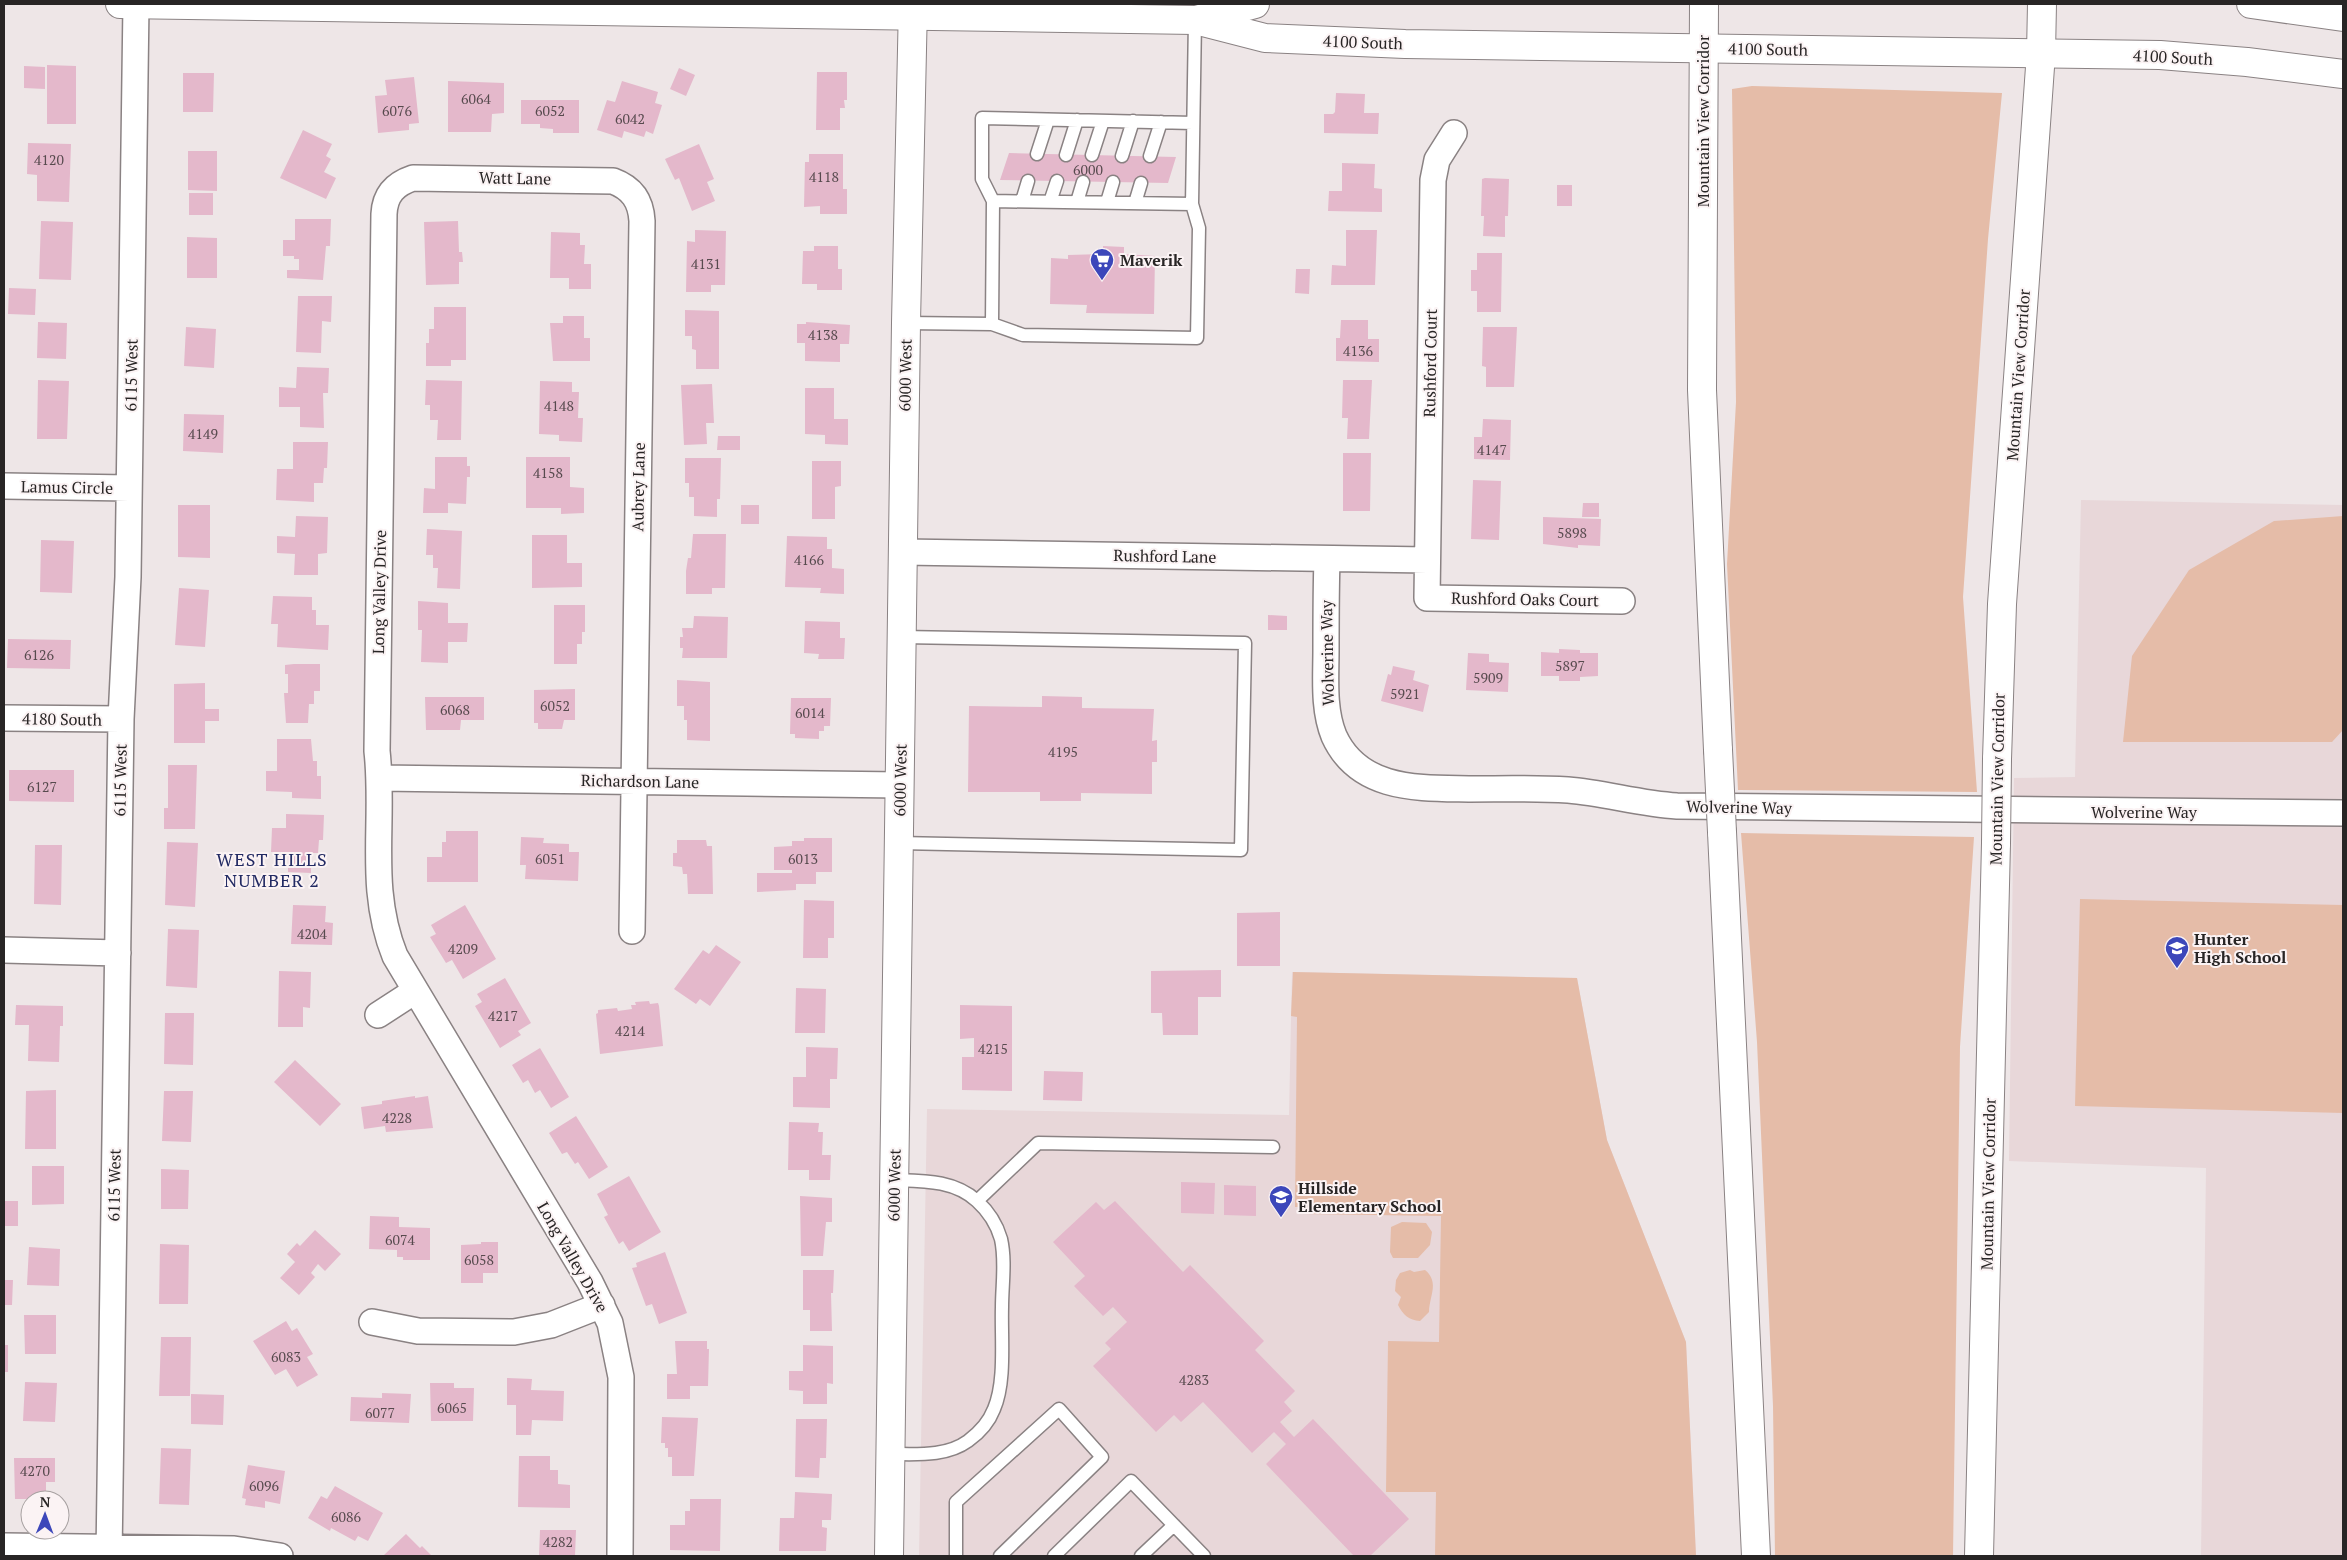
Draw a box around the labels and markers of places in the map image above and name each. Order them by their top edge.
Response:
supermarket icon: Maverik [1089,247,1115,281]
place label: Maverik [1120,249,1183,271]
place label: Hunter High School [2194,928,2286,968]
school or university icon: Hunter High School [2164,935,2190,969]
place label: Hillside Elementary School [1298,1177,1442,1217]
school or university icon: Hillside Elementary School [1268,1184,1294,1218]

